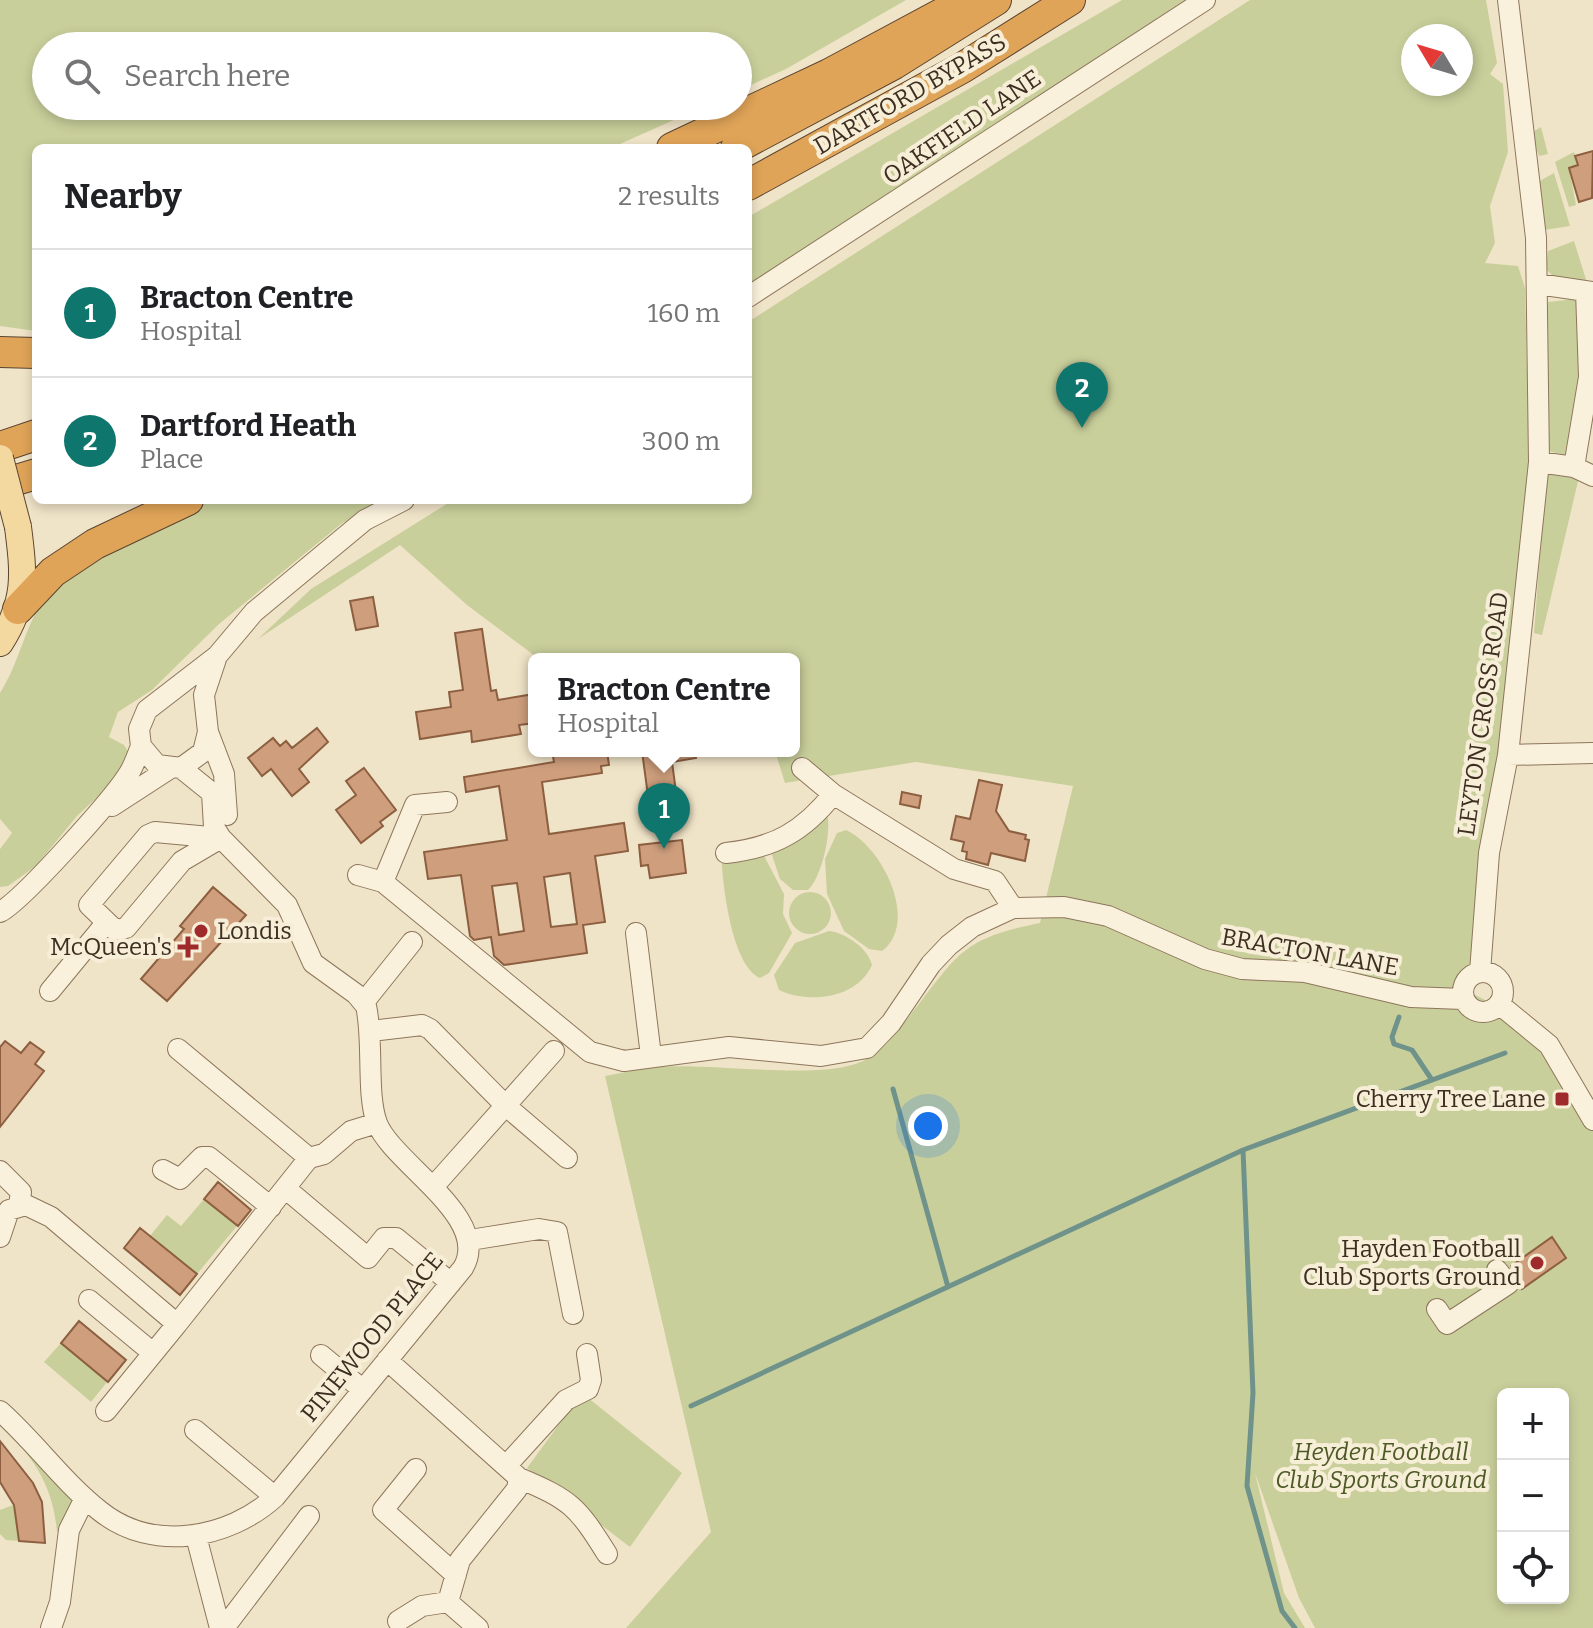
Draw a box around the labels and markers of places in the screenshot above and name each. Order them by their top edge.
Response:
pin: 2 [1056,362,1108,428]
pin: 1 [638,783,690,849]
place label: Londis [217,917,292,945]
marker: Londis [192,922,210,940]
place label: McQueen's [50,933,172,961]
marker: McQueen's [179,938,197,956]
place label: Cherry Tree Lane [1355,1085,1546,1113]
marker: Cherry Tree Lane [1553,1090,1571,1108]
place label: Hayden Football Club Sports Ground [1303,1235,1521,1291]
marker: Hayden Football Club Sports Ground [1528,1254,1546,1272]

